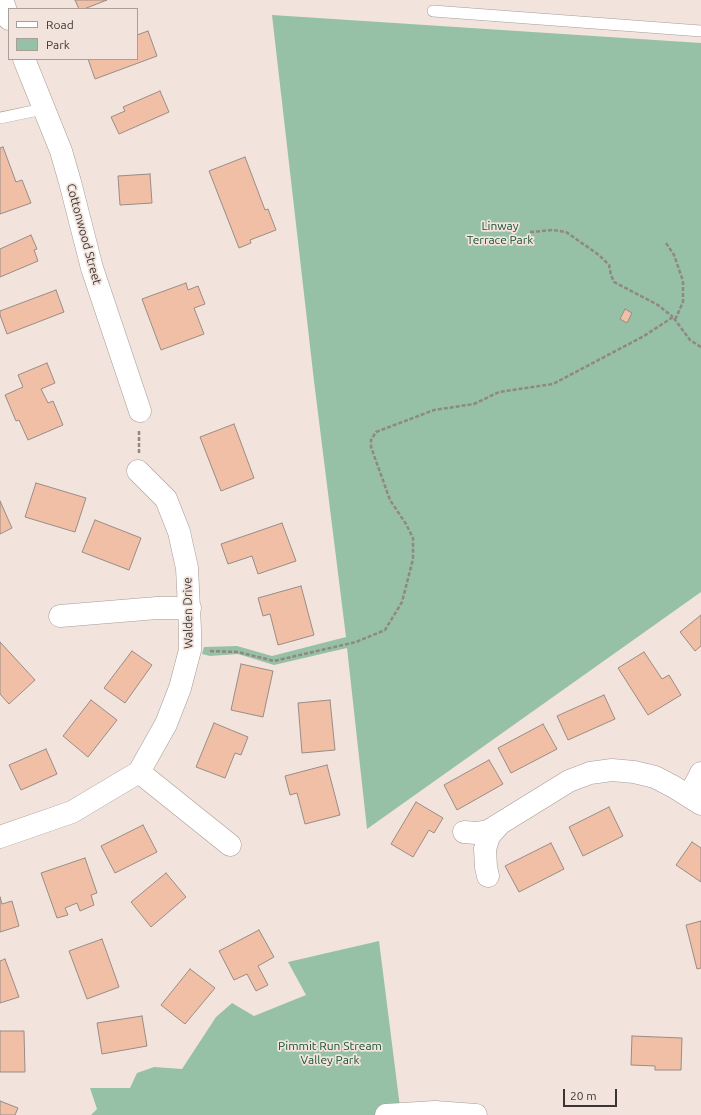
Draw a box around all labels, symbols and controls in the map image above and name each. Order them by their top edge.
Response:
legend [8,8,138,60]
text: Road [46,18,74,31]
text: Park [46,38,70,51]
street label: Cottonwood Street [64,182,104,286]
park label: Linway Terrace Park [467,219,533,247]
street label: Walden Drive [180,577,196,649]
park label: Pimmit Run Stream Valley Park [278,1039,382,1067]
scale bar [565,1081,619,1107]
text: 20 m [570,1089,597,1102]

